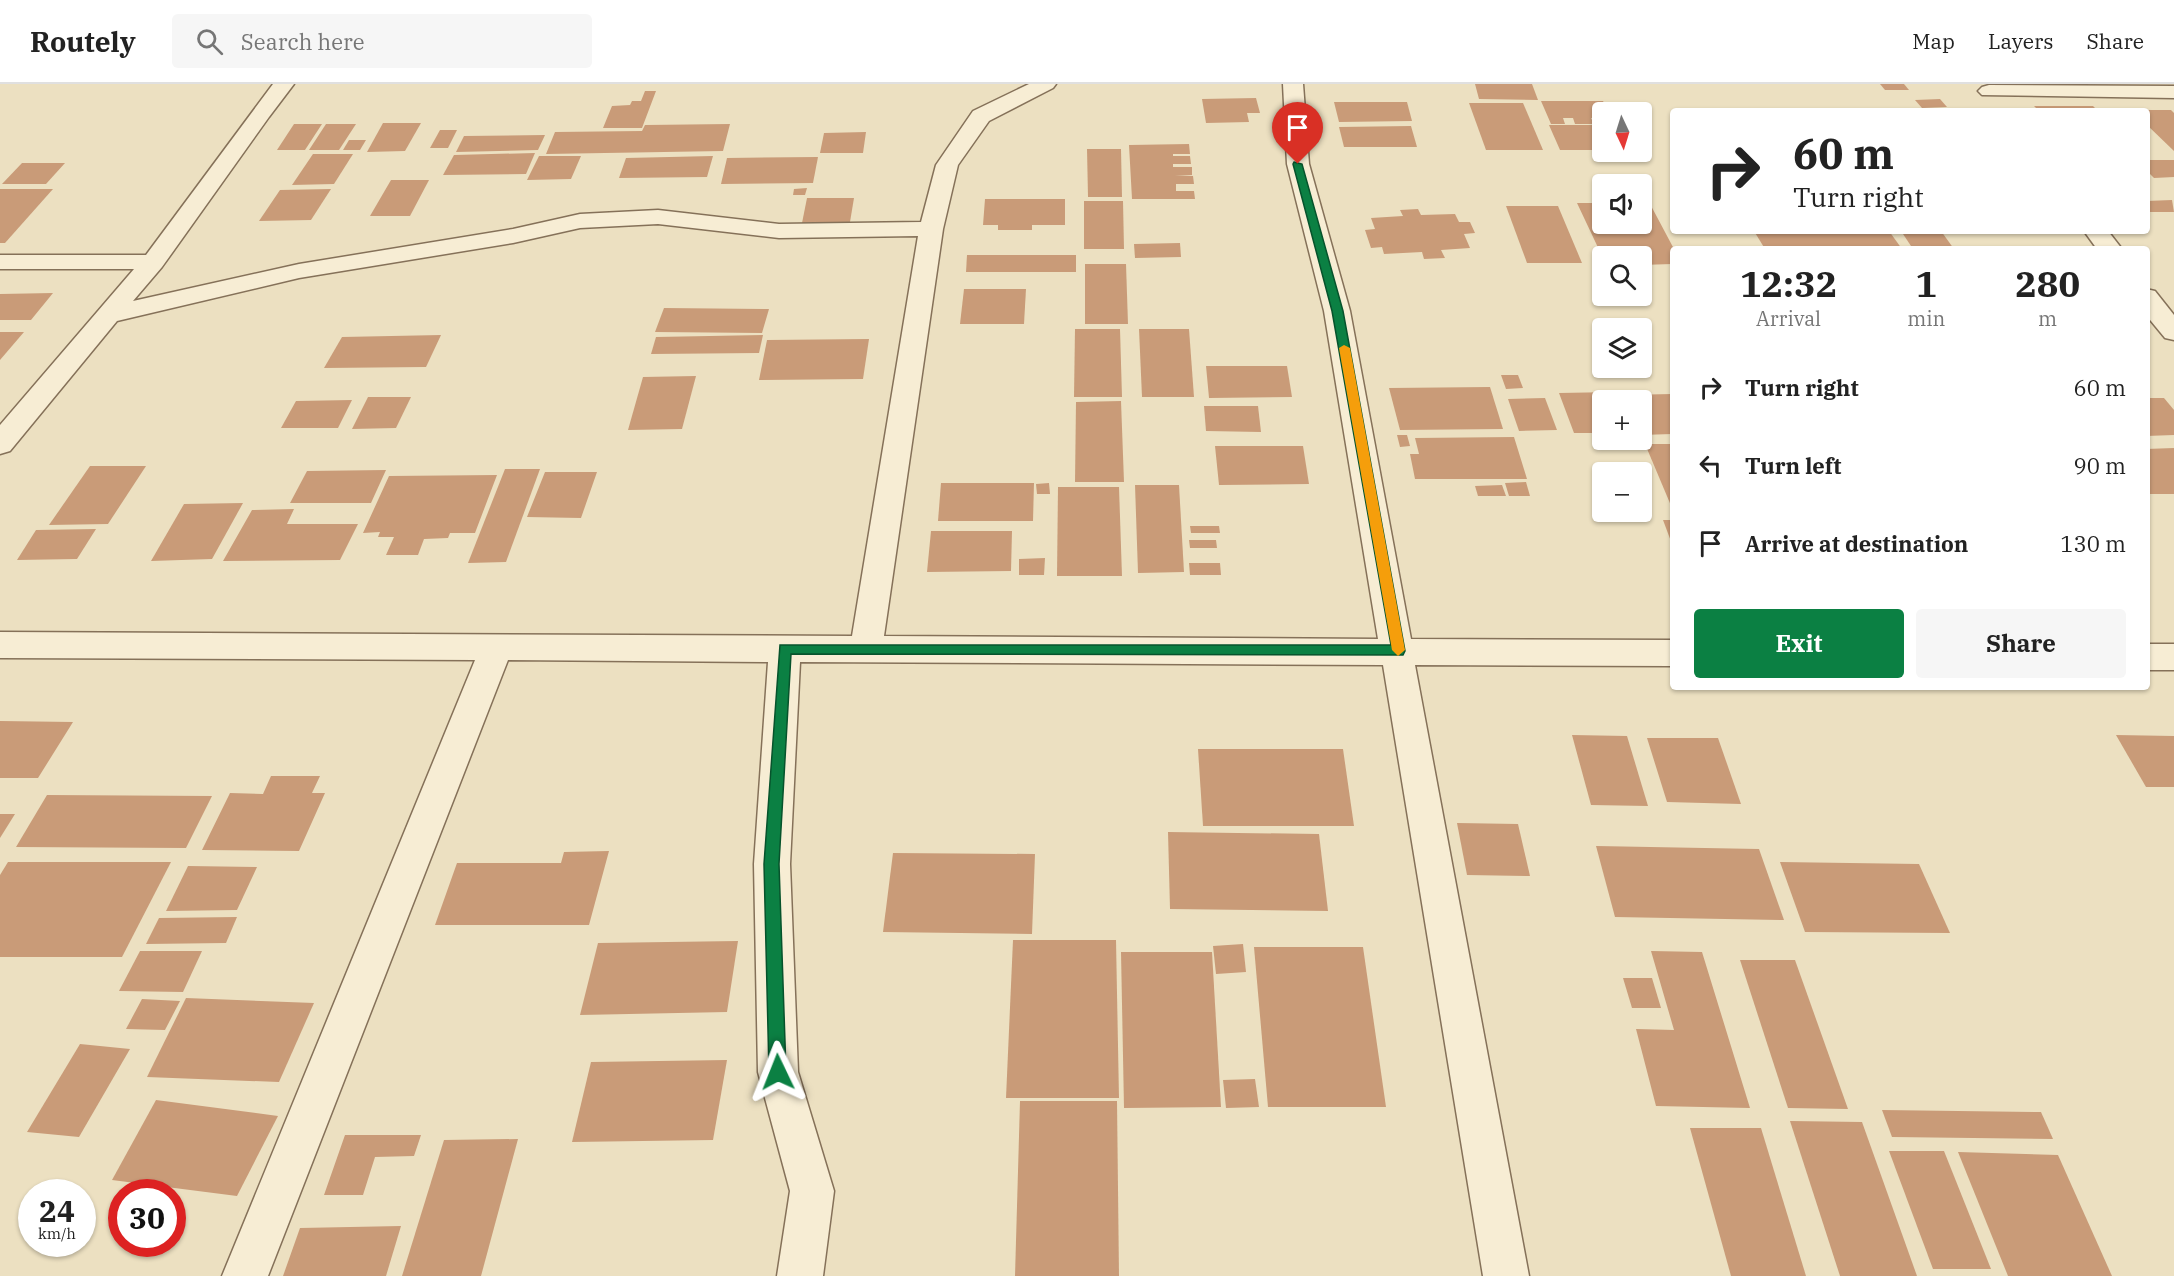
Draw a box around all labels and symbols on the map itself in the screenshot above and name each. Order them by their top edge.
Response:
pin [1272,102,1323,164]
north arrow [1592,102,1652,162]
position arrow [746,1040,810,1104]
speed limit sign: 30 [108,1179,186,1257]

